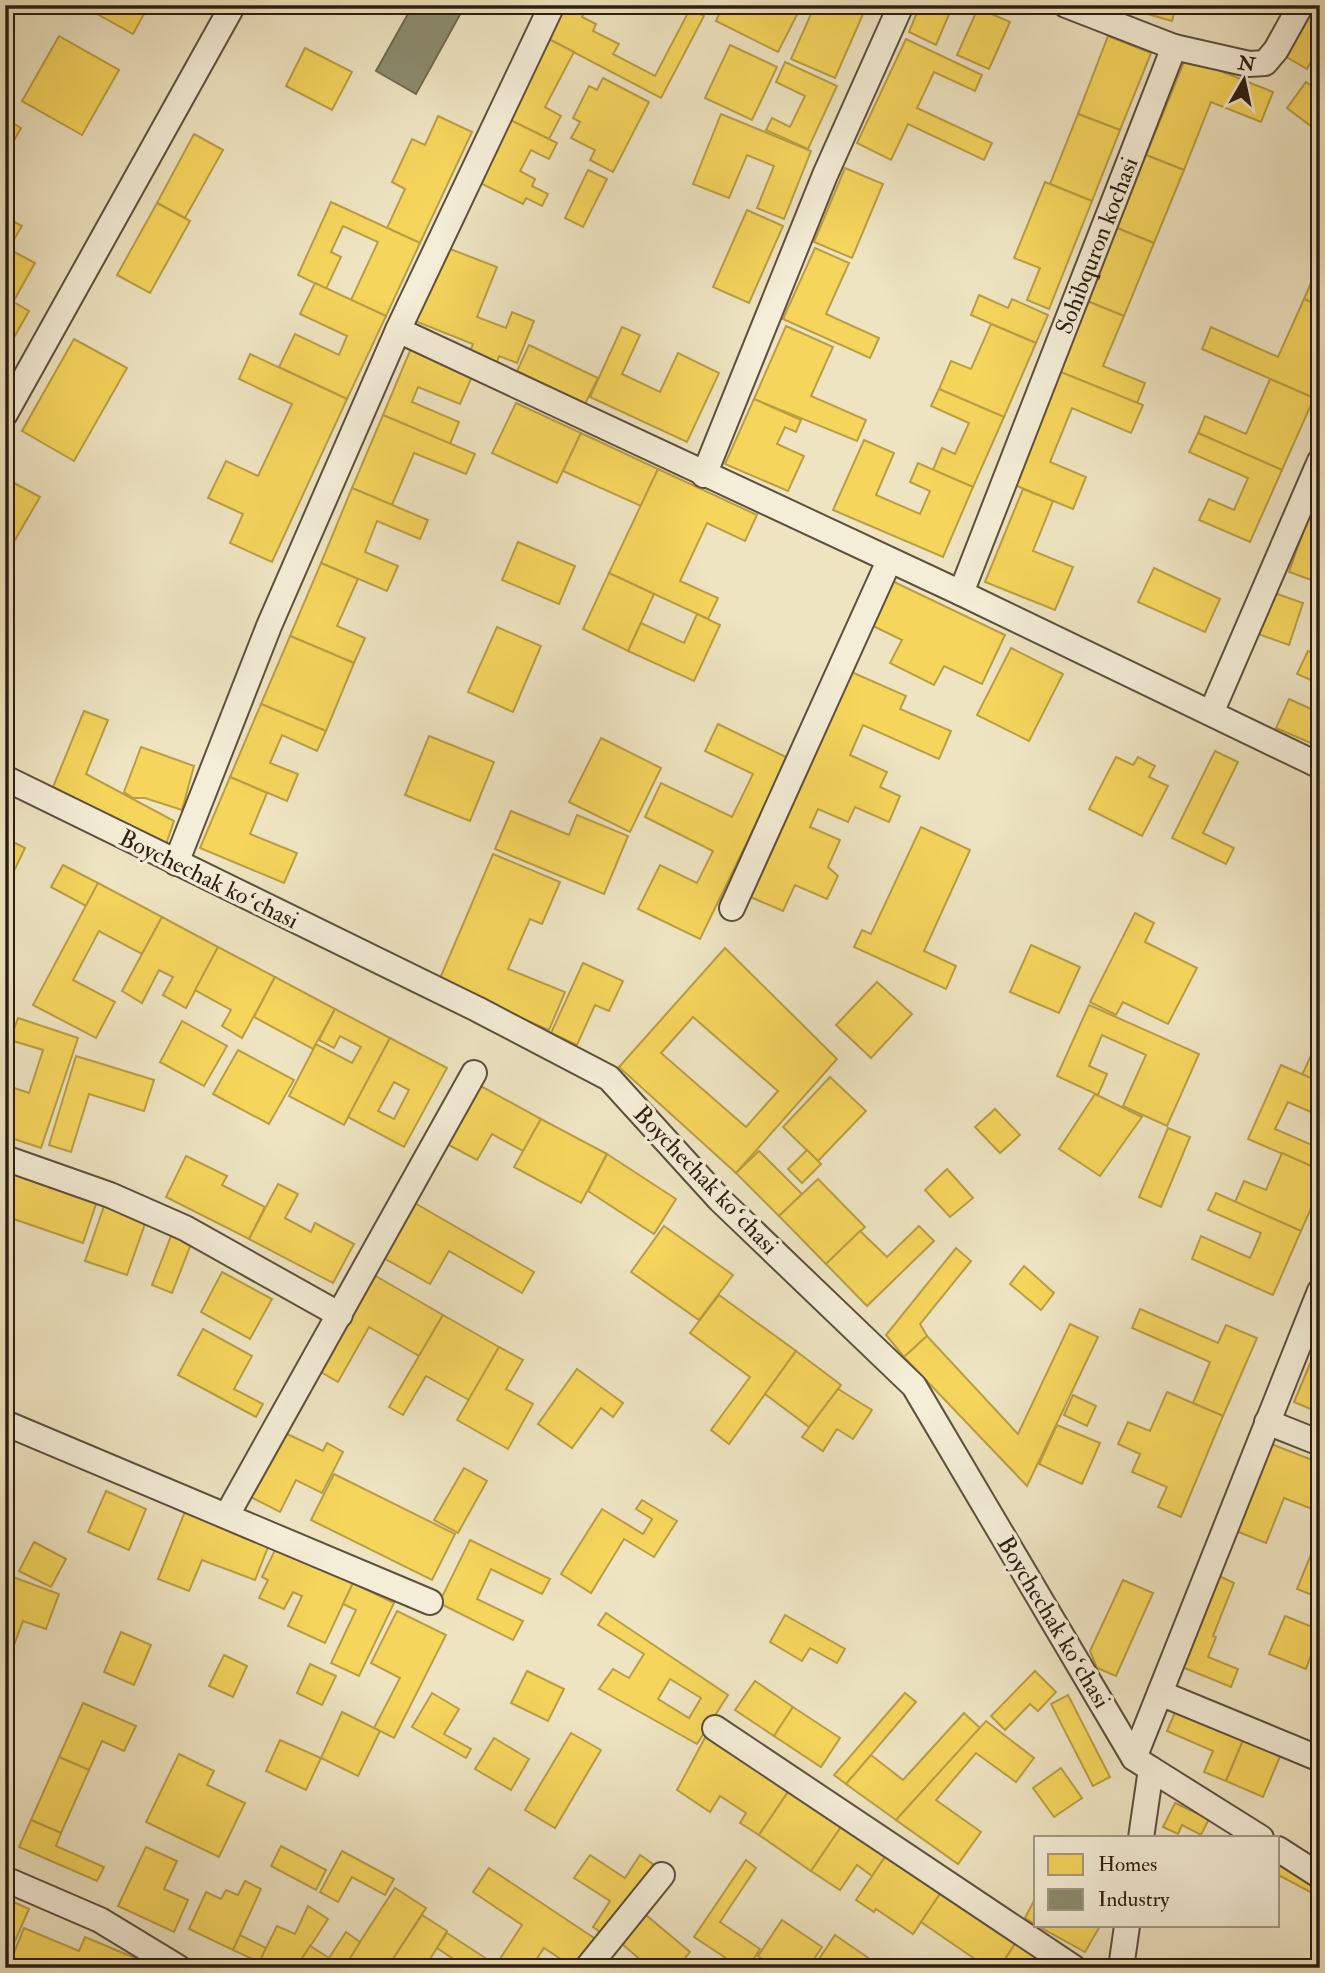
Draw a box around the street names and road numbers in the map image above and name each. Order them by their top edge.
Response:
street label: Sohibquron kochasi [1048,153,1146,339]
street label: Boychechak koʻchasi [114,823,304,936]
street label: Boychechak koʻchasi [626,1099,785,1262]
street label: Boychechak koʻchasi [990,1530,1117,1714]

